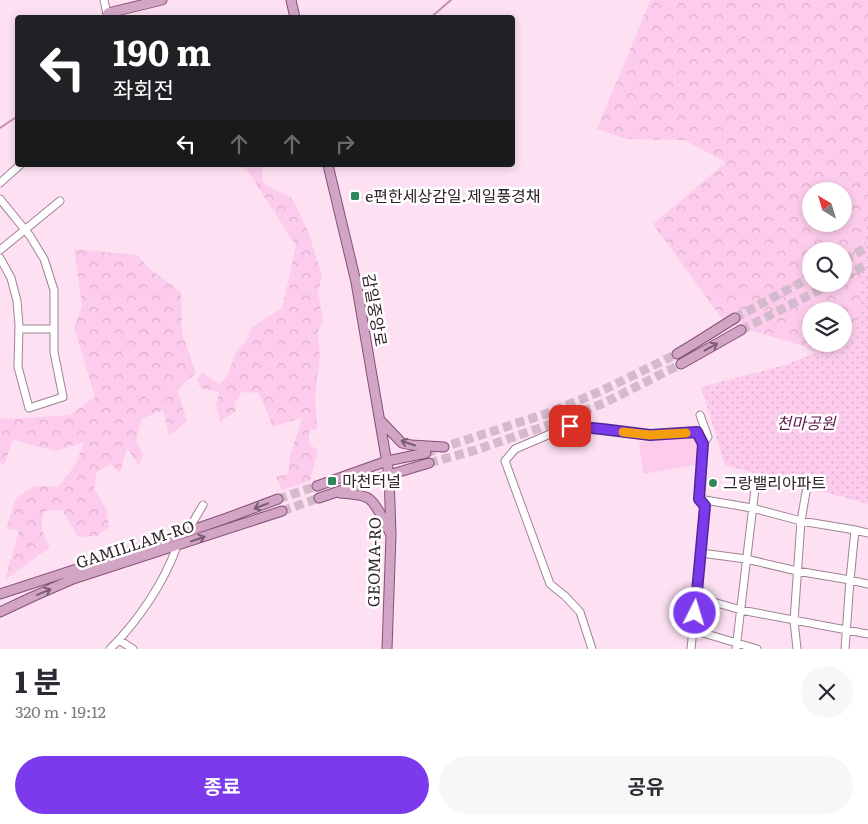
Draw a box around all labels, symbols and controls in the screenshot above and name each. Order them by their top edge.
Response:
text: 190 m [113,25,211,77]
icon: left [30,35,95,100]
text: 좌회전 [113,72,174,105]
icon: left [172,130,200,158]
icon: ahead [225,130,253,158]
icon: ahead [278,130,306,158]
icon: right [331,130,359,158]
north arrow [802,182,852,232]
map controls [802,182,852,352]
place label: e편한세상감일.제일풍경채 [365,183,541,207]
marker: e편한세상감일.제일풍경채 [349,190,361,202]
button: search [802,242,852,292]
street label: 감일중앙로 [358,271,394,348]
button: layers [802,302,852,352]
one-way arrow [704,342,719,352]
pin [549,405,591,447]
park label: 천마공원 [777,410,837,434]
icon: arrive [556,412,584,440]
one-way arrow [400,437,416,447]
place label: 마천터널 [342,468,401,492]
place label: 그랑밸리아파트 [723,470,826,494]
marker: 마천터널 [326,475,338,487]
marker: 그랑밸리아파트 [707,477,719,489]
one-way arrow [254,502,269,511]
street label: GAMILLAM-RO [72,513,197,574]
street label: GEOMA-RO [360,517,386,607]
one-way arrow [189,533,205,543]
one-way arrow [36,586,51,596]
position arrow [668,586,720,638]
text: 1 분 [15,658,61,702]
button: close [801,666,853,718]
text: 320 m · 19:12 [15,699,106,723]
button: 종료 [15,756,429,814]
button: 공유 [439,756,853,814]

